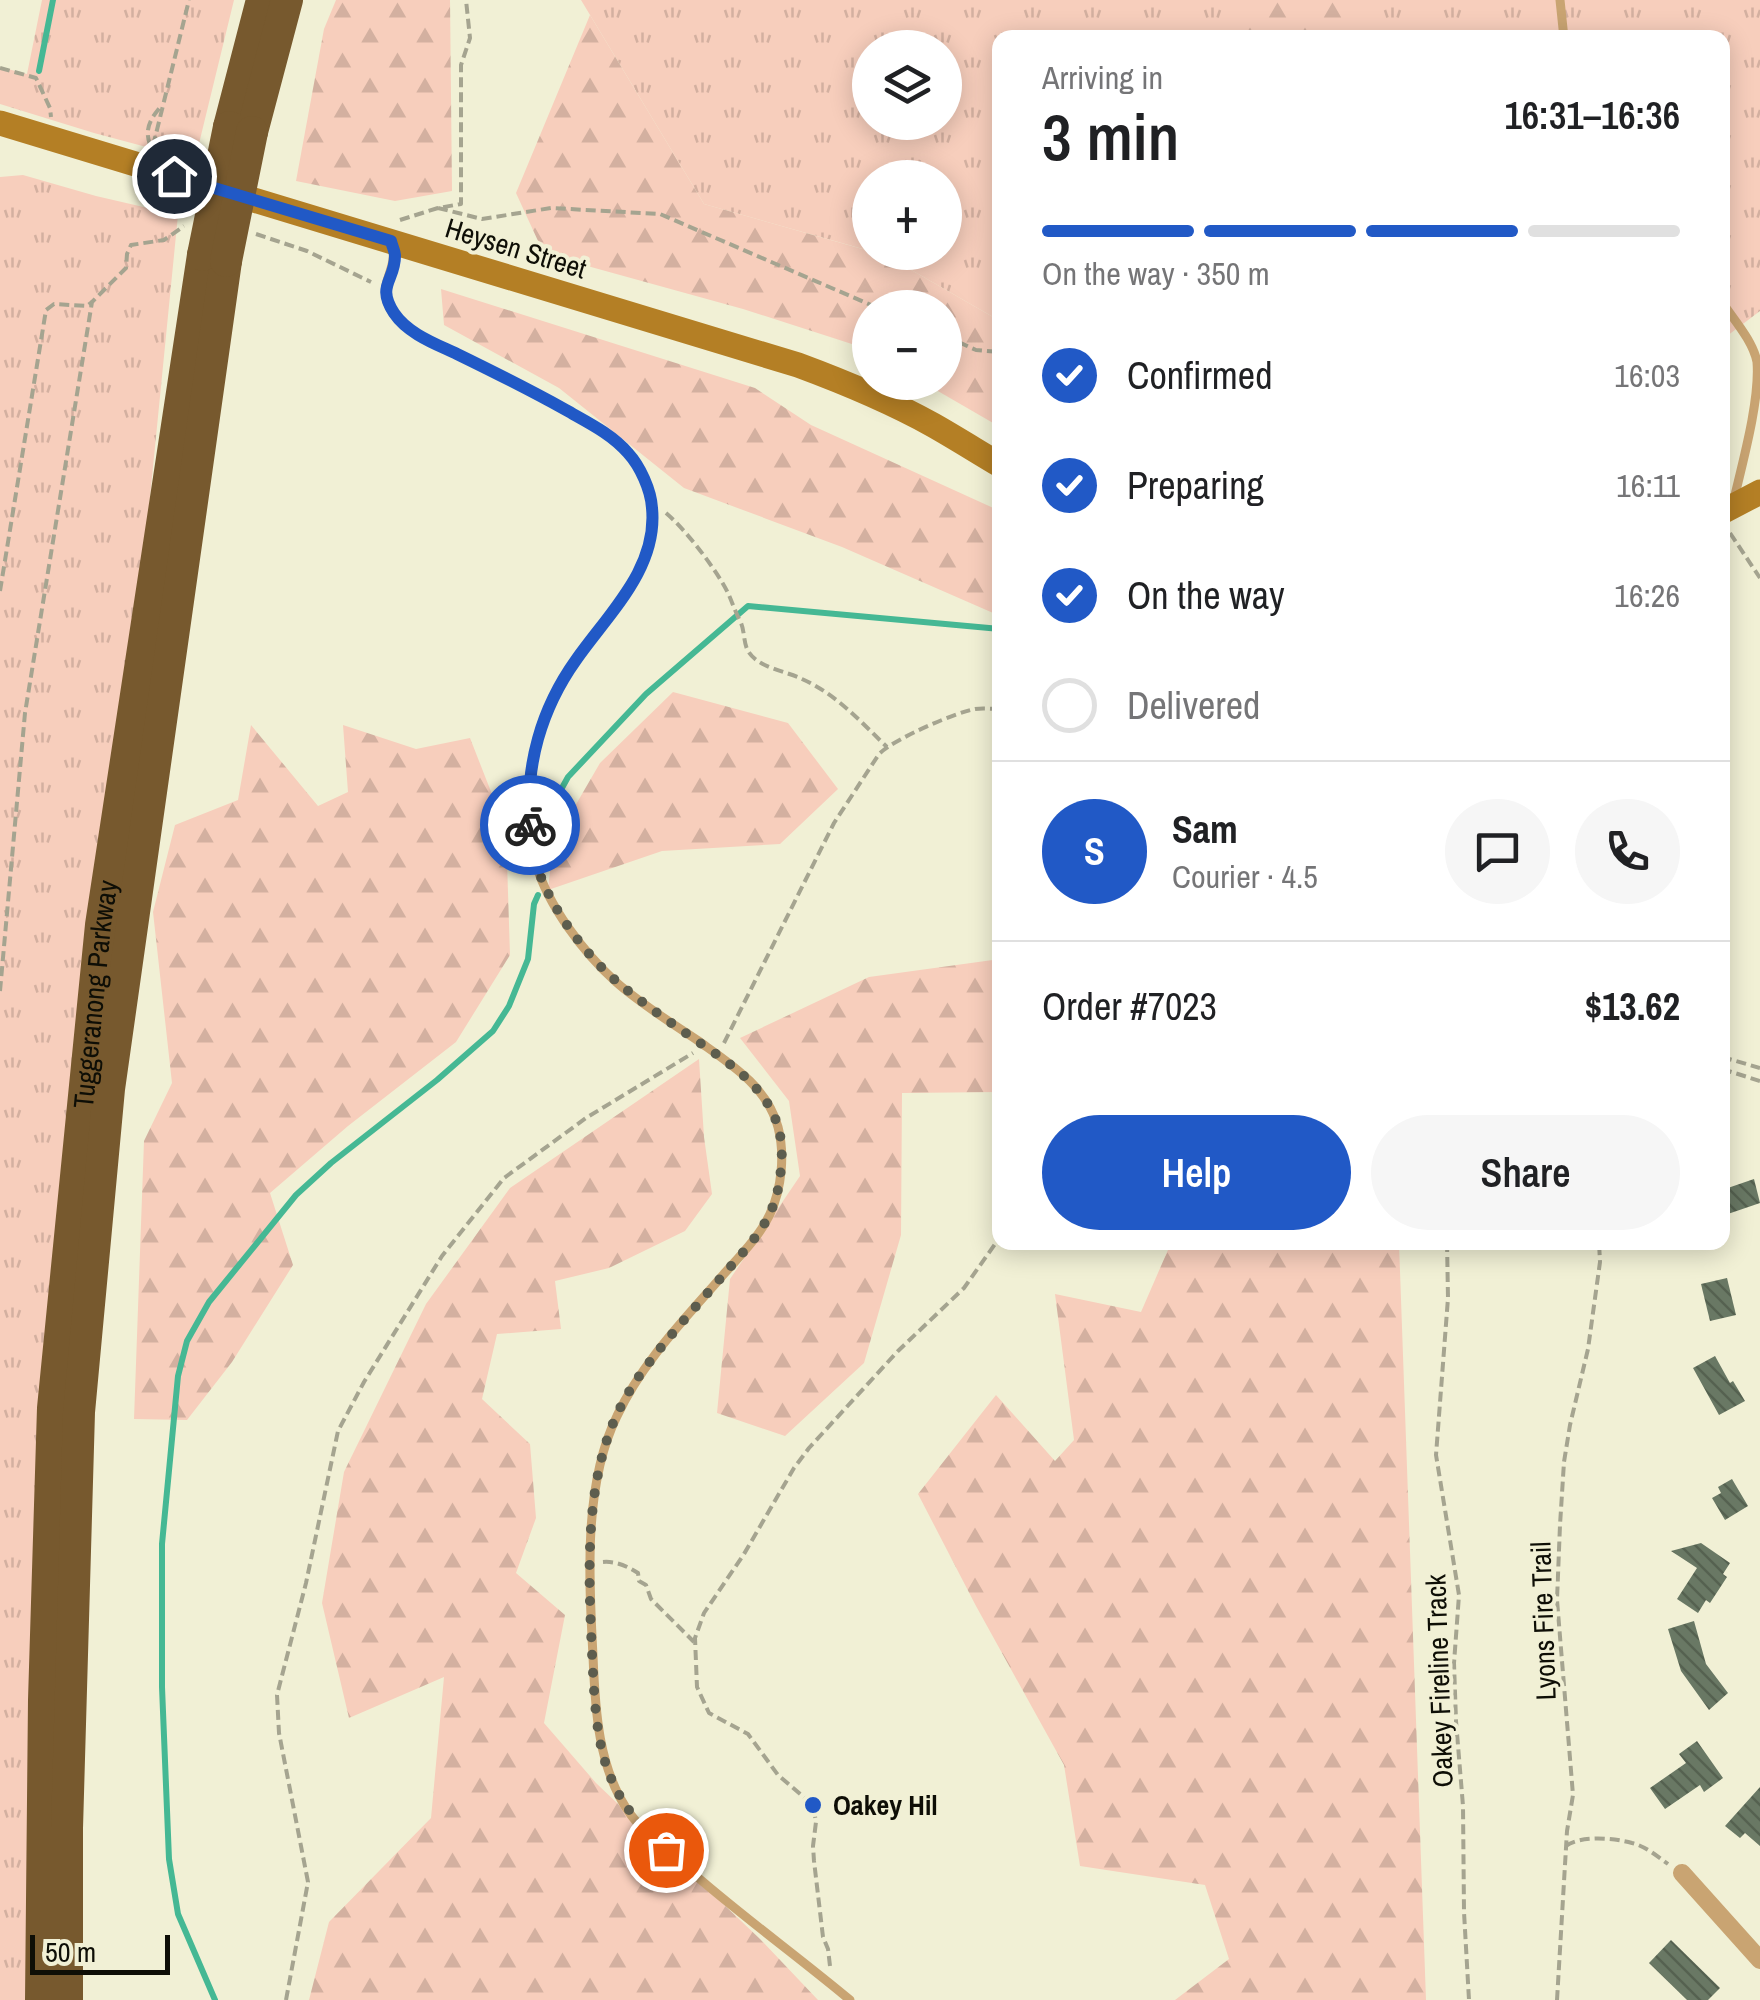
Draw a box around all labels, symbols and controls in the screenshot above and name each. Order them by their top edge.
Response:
map controls [852,30,962,400]
button: layers [852,30,962,140]
text: Arriving in [1042,56,1163,99]
text: 16:31–16:36 [1504,90,1680,141]
text: 3 min [1042,93,1179,180]
pin [132,134,217,219]
icon: home [147,149,202,204]
button: + [852,160,962,270]
street label: Heysen Street [441,209,591,287]
text: On the way · 350 m [1042,252,1270,295]
button: − [852,290,962,400]
icon: check [1042,348,1097,403]
text: Confirmed [1127,350,1272,401]
text: 16:03 [1614,354,1680,397]
icon: check [1042,458,1097,513]
text: Preparing [1127,460,1264,511]
text: 16:11 [1616,464,1680,507]
icon: check [1042,568,1097,623]
text: On the way [1127,570,1285,621]
text: 16:26 [1614,574,1680,617]
text: Delivered [1127,680,1260,731]
courier [480,775,580,875]
icon: bike [503,798,558,853]
button: chat [1445,799,1550,904]
button: phone [1575,799,1680,904]
text: Sam [1172,804,1238,855]
text: S [1084,826,1105,877]
text: Courier · 4.5 [1172,855,1318,898]
street label: Tuggeranong Parkway [64,877,127,1110]
text: Order #7023 [1042,981,1217,1032]
text: $13.62 [1585,981,1680,1032]
button: Help [1042,1115,1351,1230]
button: Share [1371,1115,1680,1230]
street label: Lyons Fire Trail [1521,1541,1565,1701]
street label: Oakey Fireline Track [1416,1573,1462,1788]
place label: Oakey Hil [833,1786,938,1824]
marker: Oakey Hil [802,1794,824,1816]
pin [624,1808,709,1893]
icon: bag [639,1823,694,1878]
scale bar [30,1930,170,1974]
text: 50 m [45,1933,96,1971]

